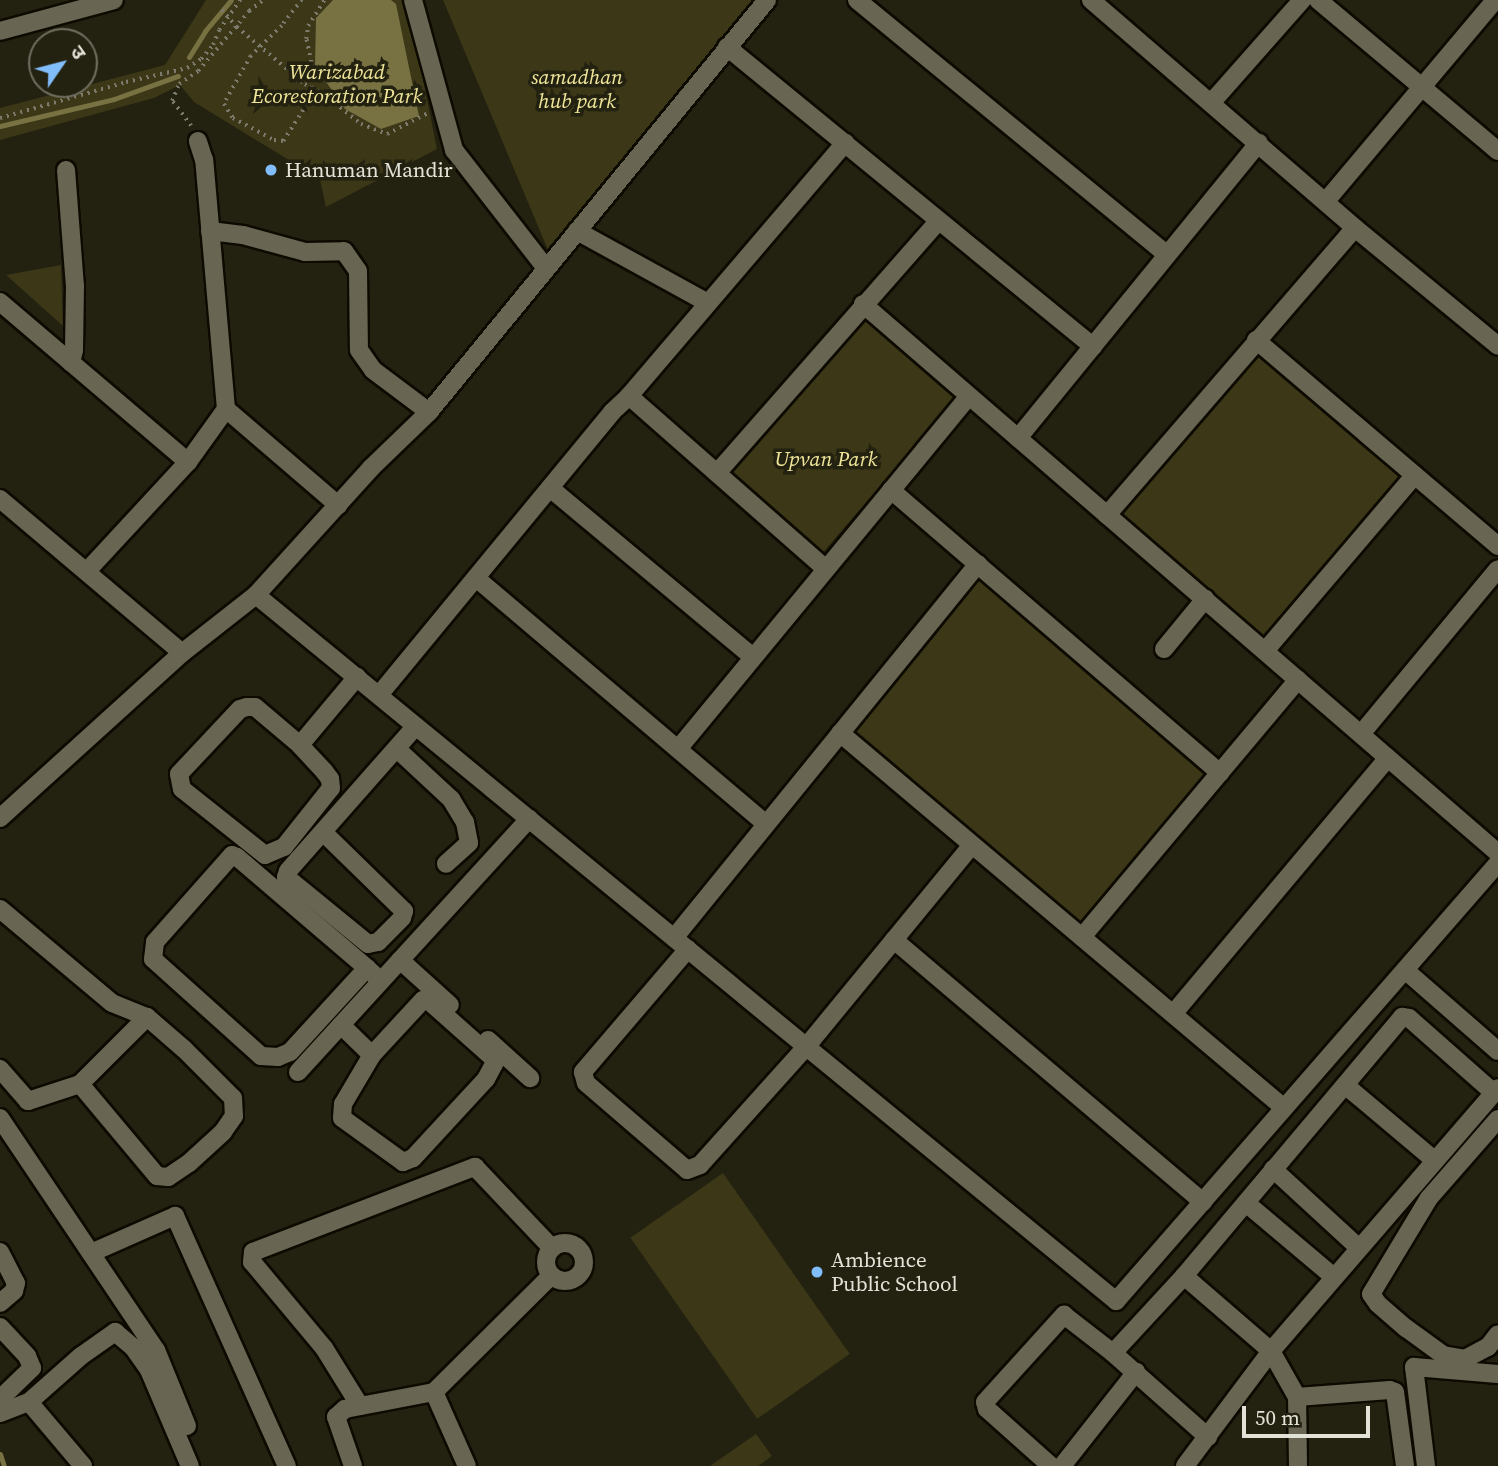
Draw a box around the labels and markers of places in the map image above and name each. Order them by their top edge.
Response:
place label: Hanuman Mandir [285,157,453,183]
marker: Hanuman Mandir [263,162,279,178]
place label: Ambience Public School [831,1247,958,1297]
marker: Ambience Public School [809,1264,825,1280]

